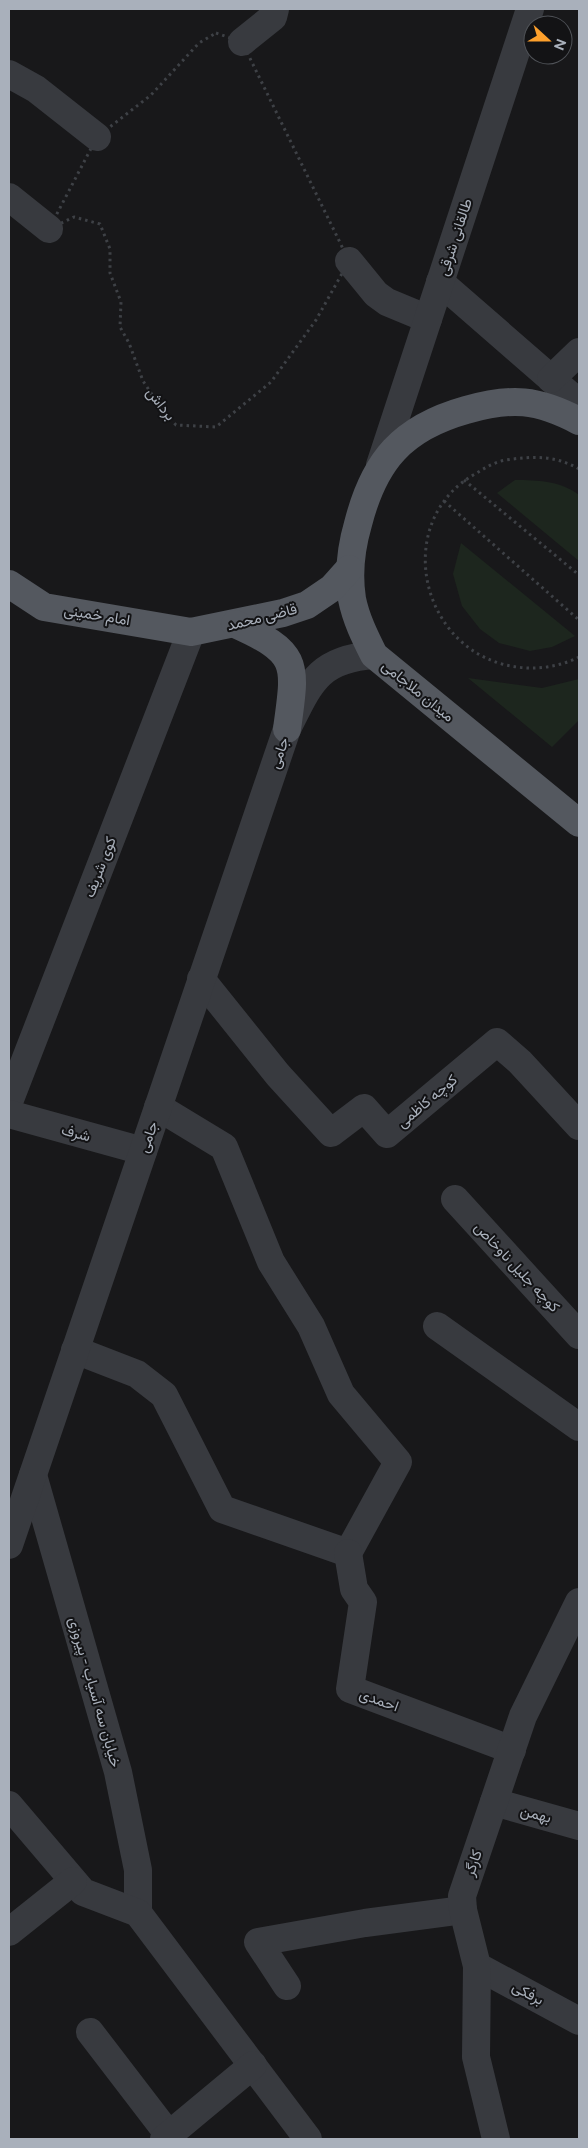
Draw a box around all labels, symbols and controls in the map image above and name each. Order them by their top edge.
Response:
north arrow [523,15,573,65]
text: N [550,36,570,53]
street label: طالقانی شرقی [434,196,477,278]
street label: برداش [142,384,180,425]
street label: قاضی محمد [225,600,299,635]
street label: امام خمینی [62,601,131,630]
street label: میدان ملاجامی [378,656,458,726]
street label: جامی [265,735,294,771]
street label: کوی شریف [80,834,121,900]
street label: کوچه کاظمی [393,1070,462,1132]
street label: جامی [134,1119,163,1155]
street label: شرف [59,1120,93,1146]
street label: کوچه جلیل ناوخاص [470,1218,564,1317]
street label: خیابان سه آسیاب - پیروزی [64,1615,125,1769]
street label: احمدی [356,1685,401,1716]
street label: بهمن [518,1801,553,1828]
street label: کارگر [460,1847,486,1880]
street label: برفکی [509,1977,547,2010]

